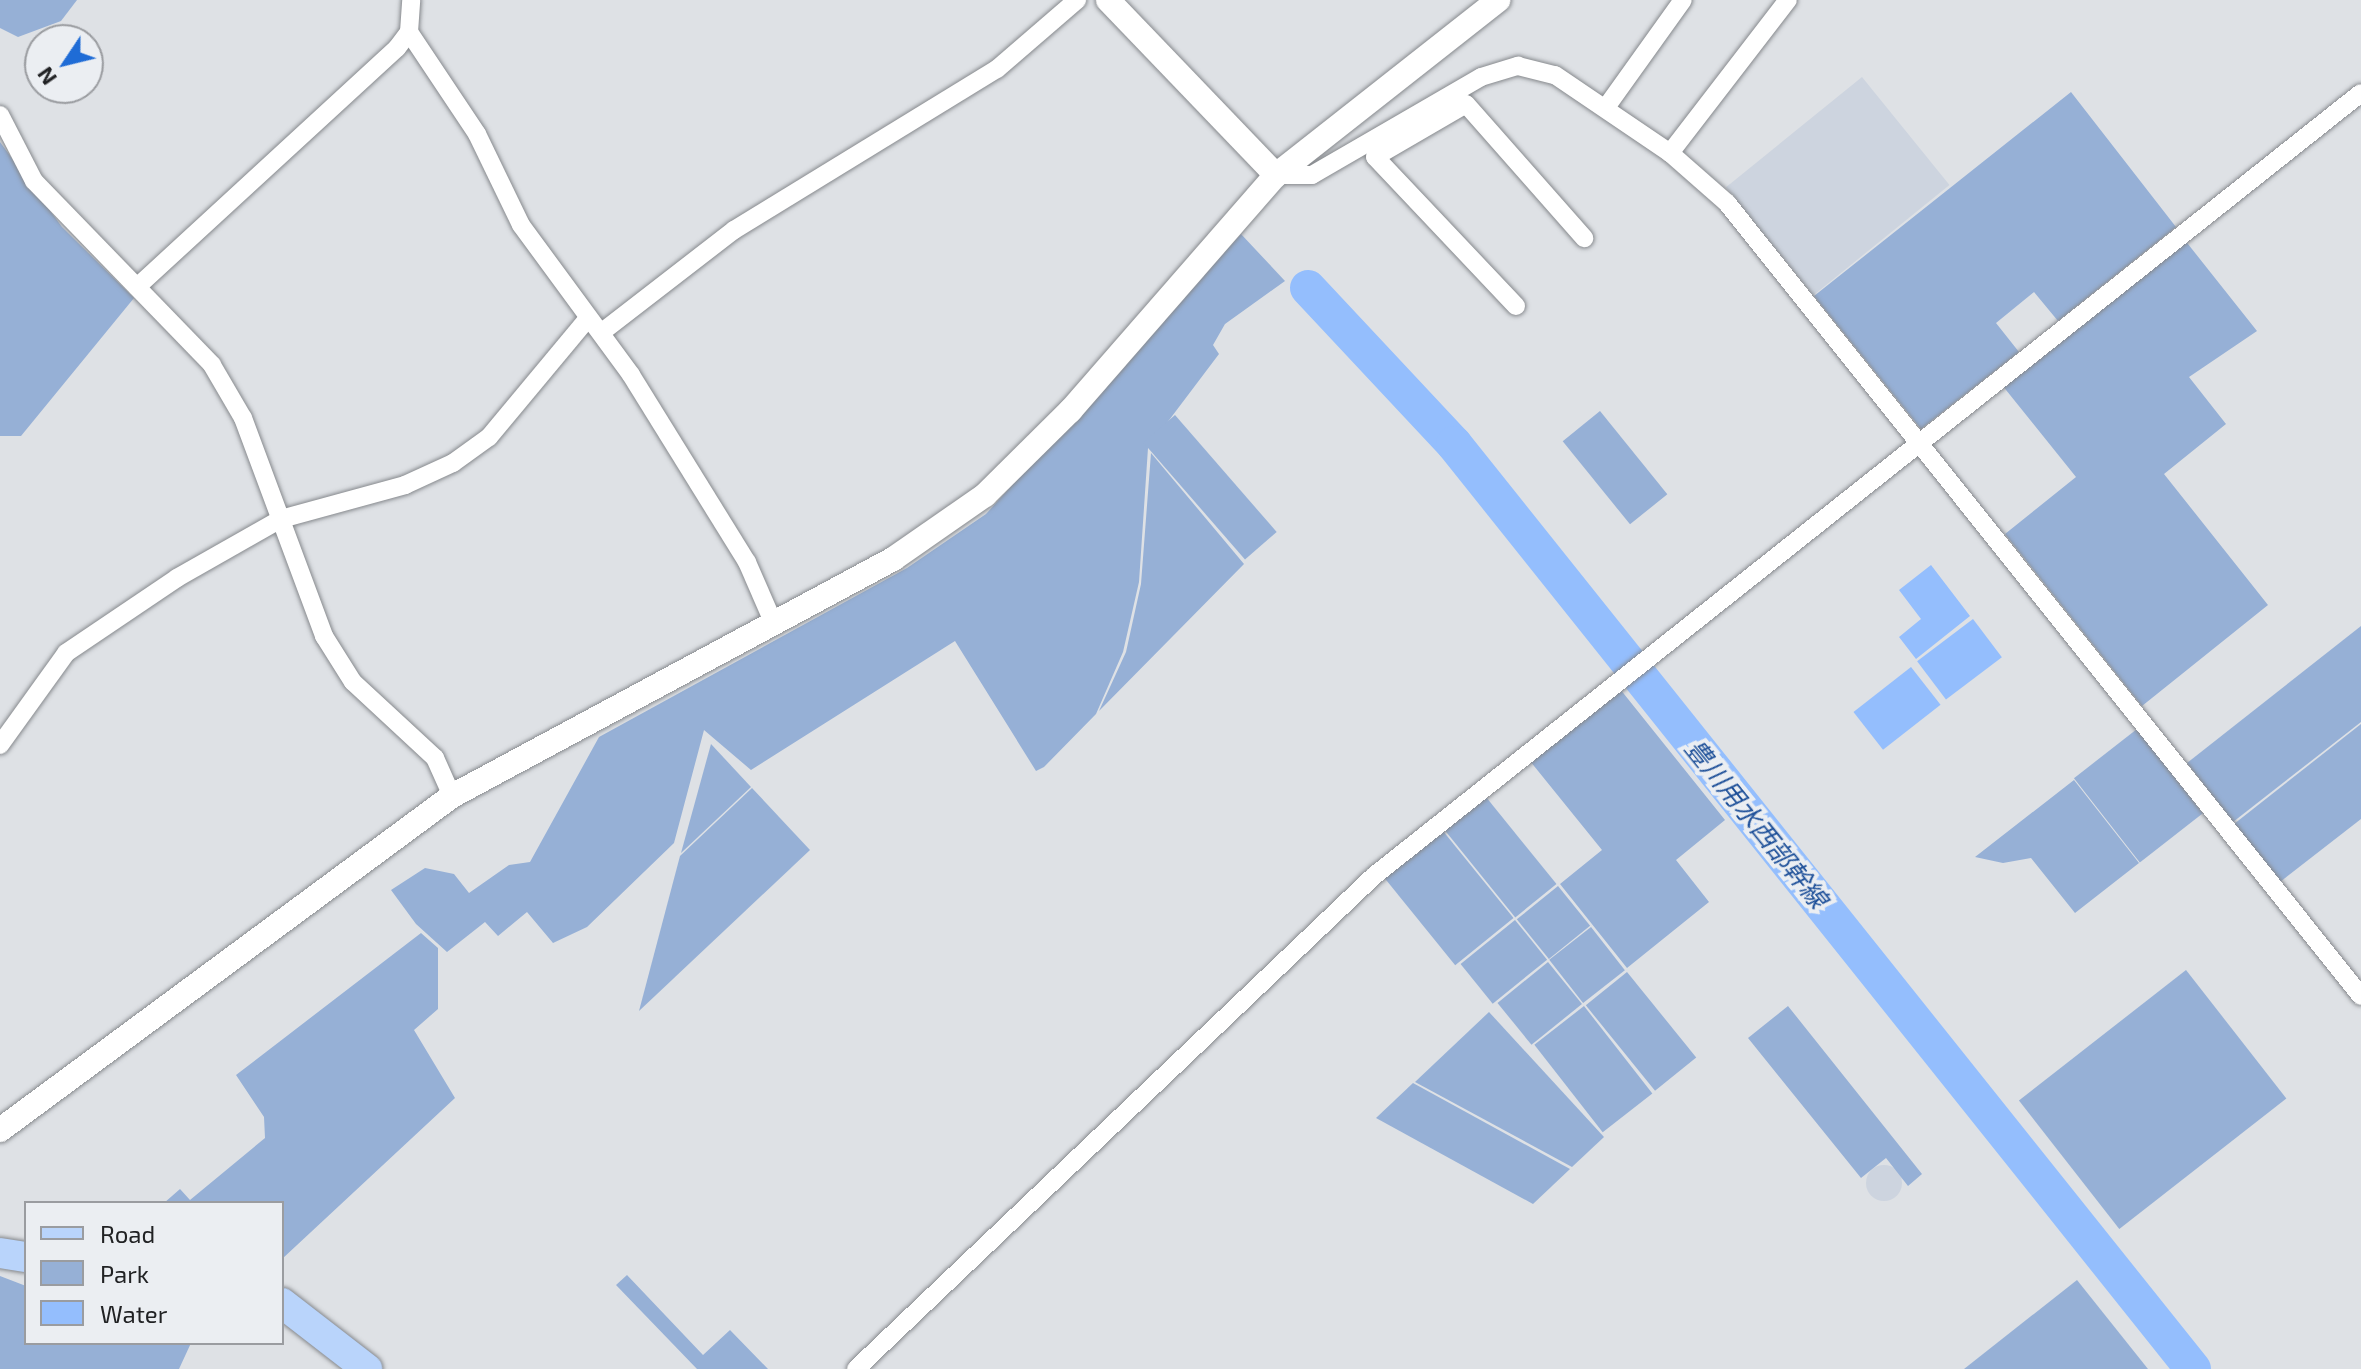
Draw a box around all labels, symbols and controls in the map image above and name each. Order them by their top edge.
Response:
north arrow [24,24,104,104]
text: N [31,63,61,91]
water label: 豊川用水西部幹線 [1679,732,1835,914]
legend [24,1201,284,1345]
text: Road [100,1219,155,1248]
text: Park [100,1259,149,1288]
text: Water [100,1299,167,1328]

